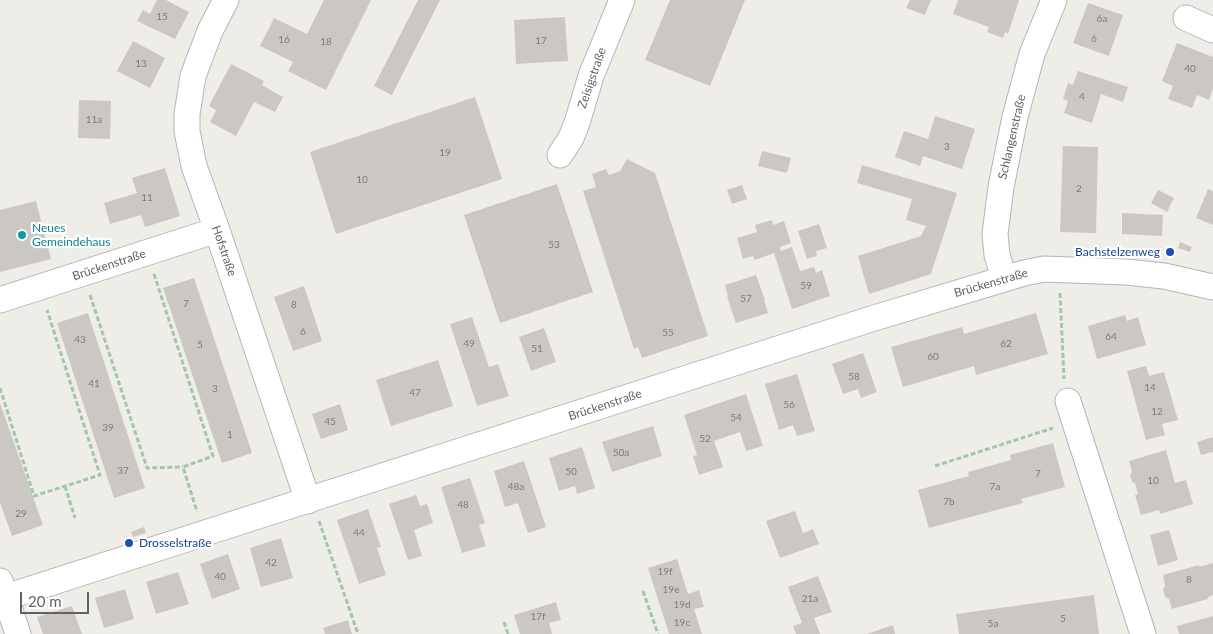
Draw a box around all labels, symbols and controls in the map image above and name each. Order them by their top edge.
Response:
house number: 15 [156,11,168,23]
house number: 6a [1097,13,1107,25]
house number: 6 [1091,33,1097,45]
house number: 16 [278,34,290,46]
house number: 17 [535,35,547,47]
house number: 18 [320,36,332,48]
street label: Zeisigstraße [575,46,609,110]
house number: 13 [135,58,147,70]
house number: 40 [1184,63,1196,75]
house number: 4 [1079,91,1085,103]
street label: Schlangenstraße [995,93,1029,181]
house number: 11a [86,114,102,126]
house number: 3 [944,141,950,153]
house number: 19 [439,147,451,159]
house number: 10 [356,174,368,186]
house number: 2 [1076,183,1082,195]
house number: 11 [141,192,153,204]
place label: Neues Gemeindehaus [32,221,110,249]
street label: Hofstraße [209,224,239,278]
marker: Neues Gemeindehaus [16,229,28,241]
house number: 53 [548,239,560,251]
place label: Bachstelzenweg [1075,245,1160,259]
street label: Brückenstraße [71,246,147,284]
marker: Bachstelzenweg [1164,246,1176,258]
street label: Brückenstraße [952,266,1030,300]
house number: 59 [800,280,812,292]
house number: 57 [740,293,752,305]
house number: 7 [183,298,189,310]
house number: 8 [291,299,297,311]
house number: 6 [300,326,306,338]
house number: 55 [662,327,674,339]
house number: 64 [1105,331,1117,343]
house number: 43 [74,334,86,346]
house number: 49 [463,338,475,350]
house number: 62 [1000,338,1012,350]
house number: 5 [197,339,203,351]
house number: 51 [531,343,543,355]
house number: 60 [927,351,939,363]
house number: 58 [848,371,860,383]
house number: 41 [88,378,100,390]
house number: 14 [1144,382,1156,394]
house number: 3 [212,383,218,395]
street label: Brückenstraße [567,386,643,424]
house number: 47 [409,387,421,399]
house number: 56 [783,399,795,411]
house number: 12 [1151,406,1163,418]
house number: 54 [730,412,742,424]
house number: 45 [324,416,336,428]
house number: 39 [102,422,114,434]
house number: 1 [227,429,233,441]
house number: 52 [699,433,711,445]
house number: 50a [613,447,629,459]
house number: 37 [117,465,129,477]
house number: 50 [565,466,577,478]
house number: 7 [1035,468,1041,480]
house number: 10 [1147,475,1159,487]
house number: 48a [508,481,524,493]
house number: 7a [990,481,1000,493]
house number: 7b [943,496,955,508]
house number: 48 [457,499,469,511]
house number: 29 [15,508,27,520]
house number: 44 [353,527,365,539]
place label: Drosselstraße [139,536,212,550]
marker: Drosselstraße [123,537,135,549]
house number: 42 [265,557,277,569]
house number: 19f [657,566,673,578]
house number: 40 [214,571,226,583]
house number: 8 [1186,574,1192,586]
scale bar [22,582,91,614]
house number: 19e [663,584,679,596]
text: 20 m [28,592,62,610]
house number: 21a [802,593,818,605]
house number: 19d [673,599,691,611]
house number: 17f [530,611,546,623]
house number: 5 [1060,613,1066,625]
house number: 19c [674,617,690,629]
house number: 5a [988,618,998,630]

